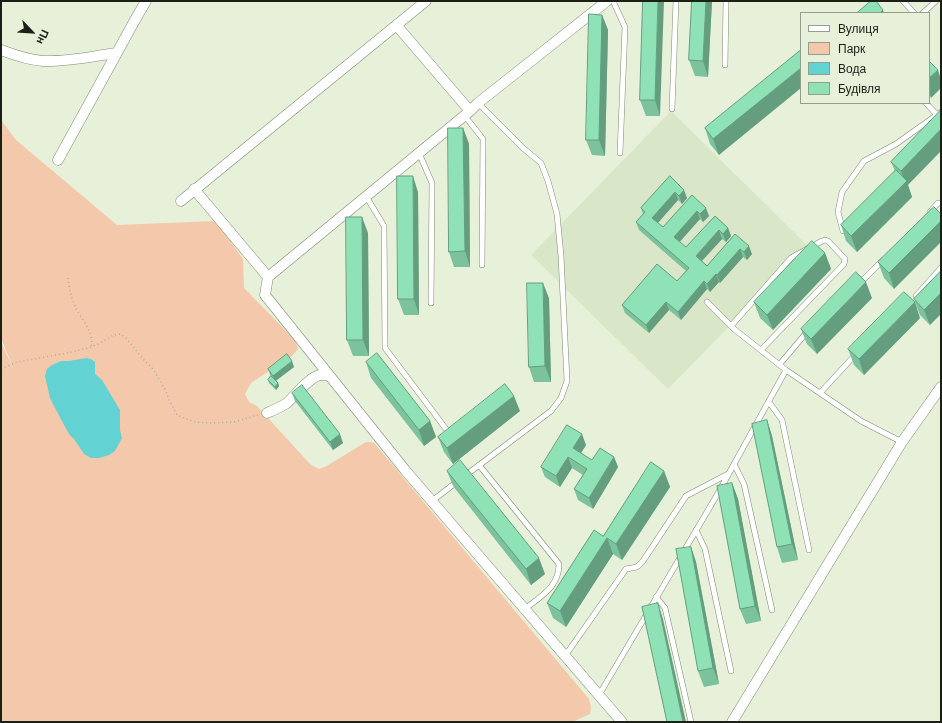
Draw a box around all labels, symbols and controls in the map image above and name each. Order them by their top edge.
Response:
north arrow [12,12,52,52]
legend [800,12,930,104]
text: Вулиця [838,21,879,35]
text: Пн [34,28,52,47]
text: Парк [838,41,865,55]
text: Вода [838,61,866,75]
text: Будівля [838,81,880,95]

